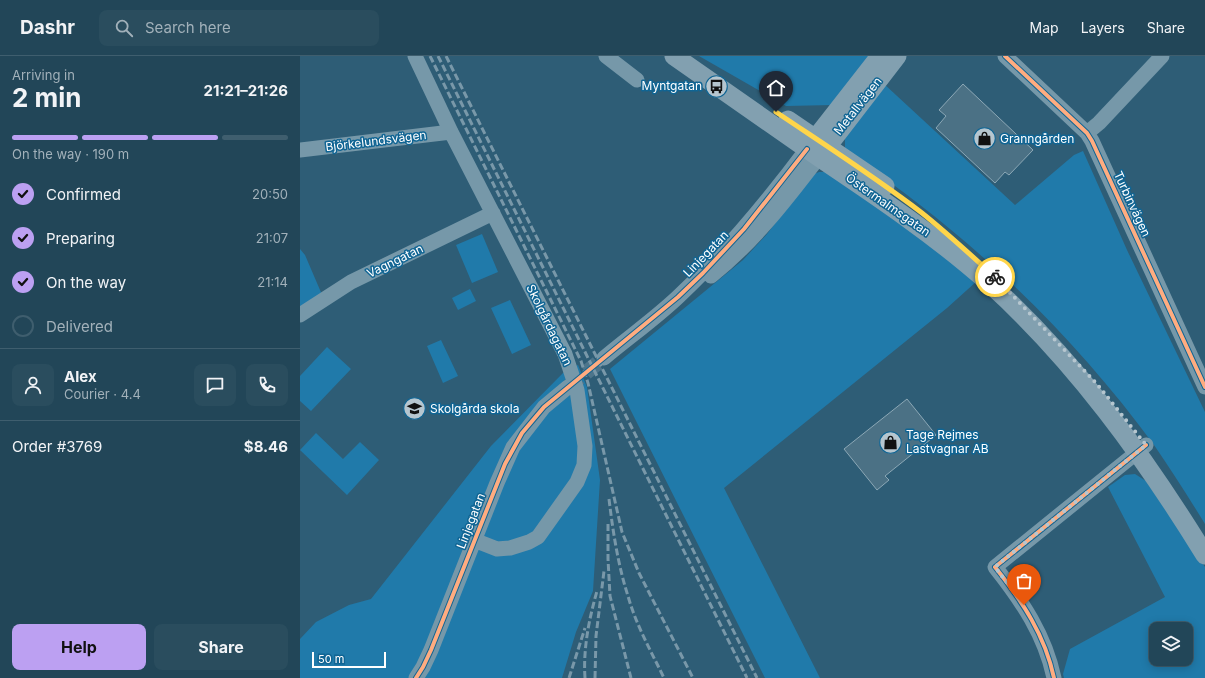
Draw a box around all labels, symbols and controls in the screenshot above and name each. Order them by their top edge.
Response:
search box [99,10,379,46]
text: Dashr [20,16,75,39]
icon: search [113,17,135,39]
text: Search here [145,18,231,37]
text: Map [1030,19,1059,36]
text: Layers [1081,19,1125,36]
text: Share [1147,19,1185,36]
text: Arriving in [12,67,75,83]
pin [759,71,793,112]
bus stop icon: Myntgatan [704,73,730,99]
street label: Metallvägen [830,74,885,138]
icon: home [765,77,787,99]
place label: Myntgatan [642,78,702,93]
text: 21:21–21:26 [204,81,288,100]
text: 2 min [12,82,82,113]
shop icon: Granngården [971,126,997,152]
street label: Björkelundsvägen [325,127,427,154]
place label: Granngården [1000,131,1074,146]
text: On the way · 190 m [12,146,129,162]
street label: Turbinvägen [1111,169,1154,239]
street label: Östermalmsgatan [843,170,934,239]
icon: check [12,183,34,205]
text: Confirmed [46,185,121,204]
text: 20:50 [252,186,288,202]
icon: check [12,227,34,249]
street label: Linjegatan [680,227,731,280]
text: Preparing [46,229,115,248]
text: 21:07 [256,230,288,246]
street label: Vagngatan [364,240,425,281]
courier [975,257,1015,297]
icon: bike [984,266,1006,288]
icon: check [12,271,34,293]
text: On the way [46,273,126,292]
text: 21:14 [257,274,288,290]
street label: Skolgårdagatan [523,282,576,368]
text: Delivered [46,317,113,336]
button: person [12,364,54,406]
button: chat [194,364,236,406]
button: phone [246,364,288,406]
text: Alex [64,367,97,386]
text: Courier · 4.4 [64,386,141,402]
school or university icon: Skolgårda skola [401,396,427,422]
place label: Skolgårda skola [430,401,519,416]
place label: Tage Rejmes Lastvagnar AB [906,427,989,456]
shop icon: Tage Rejmes Lastvagnar AB [877,429,903,455]
text: Order #3769 [12,437,102,456]
text: $8.46 [244,437,288,456]
street label: Linjegatan [453,491,488,551]
pin [1007,564,1041,605]
icon: bag [1013,570,1035,592]
map controls [1149,622,1193,666]
button: layers [1149,622,1193,666]
button: Help [12,624,146,670]
button: Share [154,624,288,670]
scale bar [312,650,386,669]
text: 50 m [318,652,344,666]

